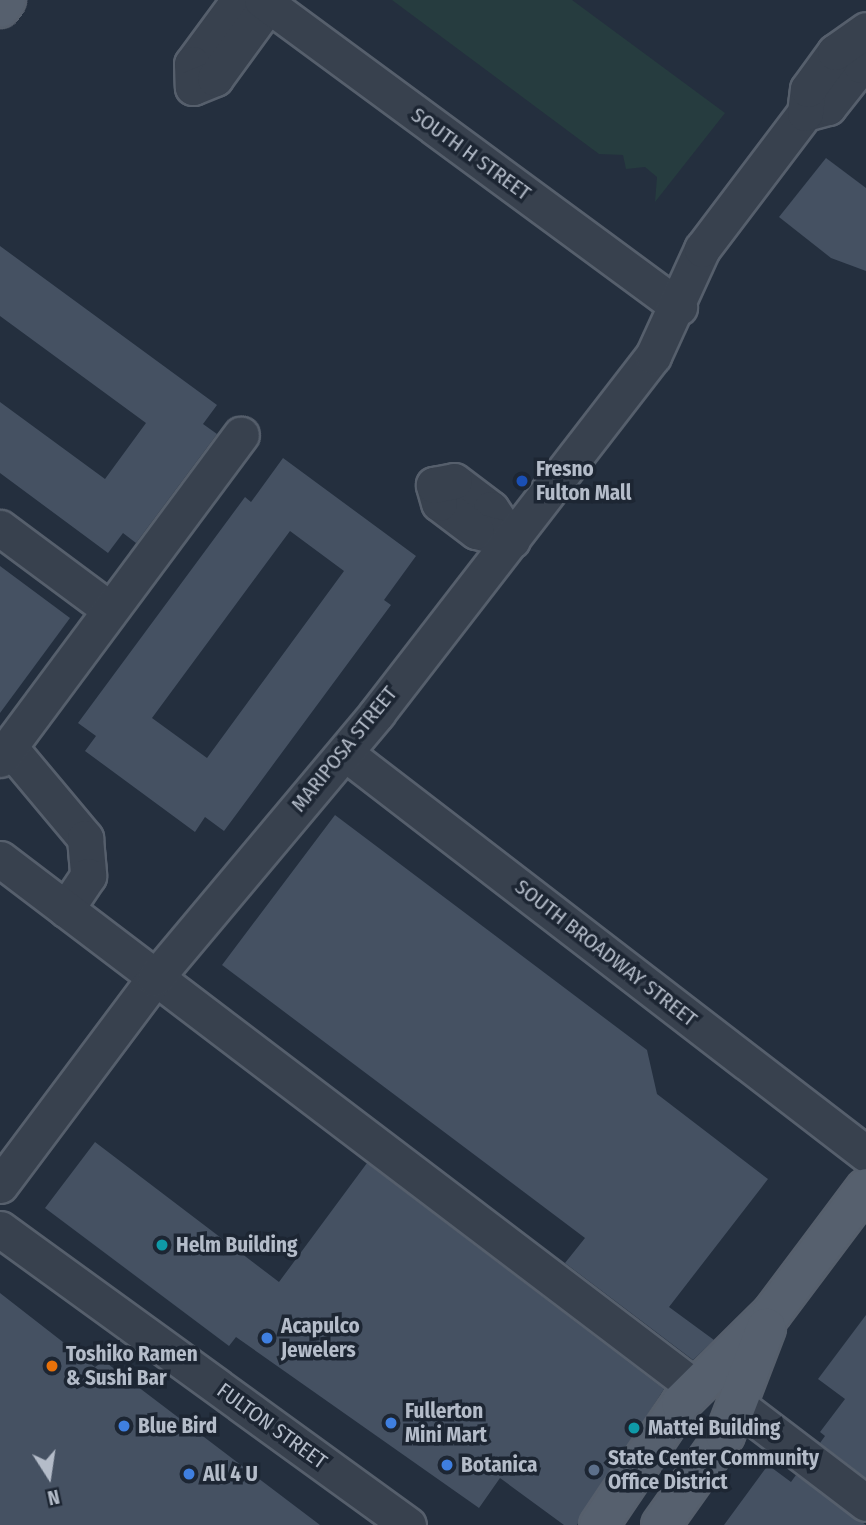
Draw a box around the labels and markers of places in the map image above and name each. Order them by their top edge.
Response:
place label: Fresno Fulton Mall [536,456,632,506]
marker: Fresno Fulton Mall [514,473,530,489]
place label: Helm Building [176,1232,297,1258]
marker: Helm Building [154,1237,170,1253]
place label: Acapulco Jewelers [281,1313,360,1363]
marker: Acapulco Jewelers [259,1330,275,1346]
place label: Toshiko Ramen & Sushi Bar [66,1341,198,1391]
marker: Toshiko Ramen & Sushi Bar [44,1358,60,1374]
place label: Fullerton Mini Mart [405,1398,487,1448]
place label: Blue Bird [138,1413,217,1439]
marker: Fullerton Mini Mart [383,1415,399,1431]
place label: Mattei Building [648,1415,780,1441]
marker: Blue Bird [116,1418,132,1434]
marker: Mattei Building [626,1420,642,1436]
place label: State Center Community Office District [608,1445,819,1495]
place label: Botanica [461,1452,537,1478]
marker: Botanica [439,1457,455,1473]
place label: All 4 U [203,1461,258,1487]
marker: State Center Community Office District [586,1462,602,1478]
marker: All 4 U [181,1466,197,1482]

